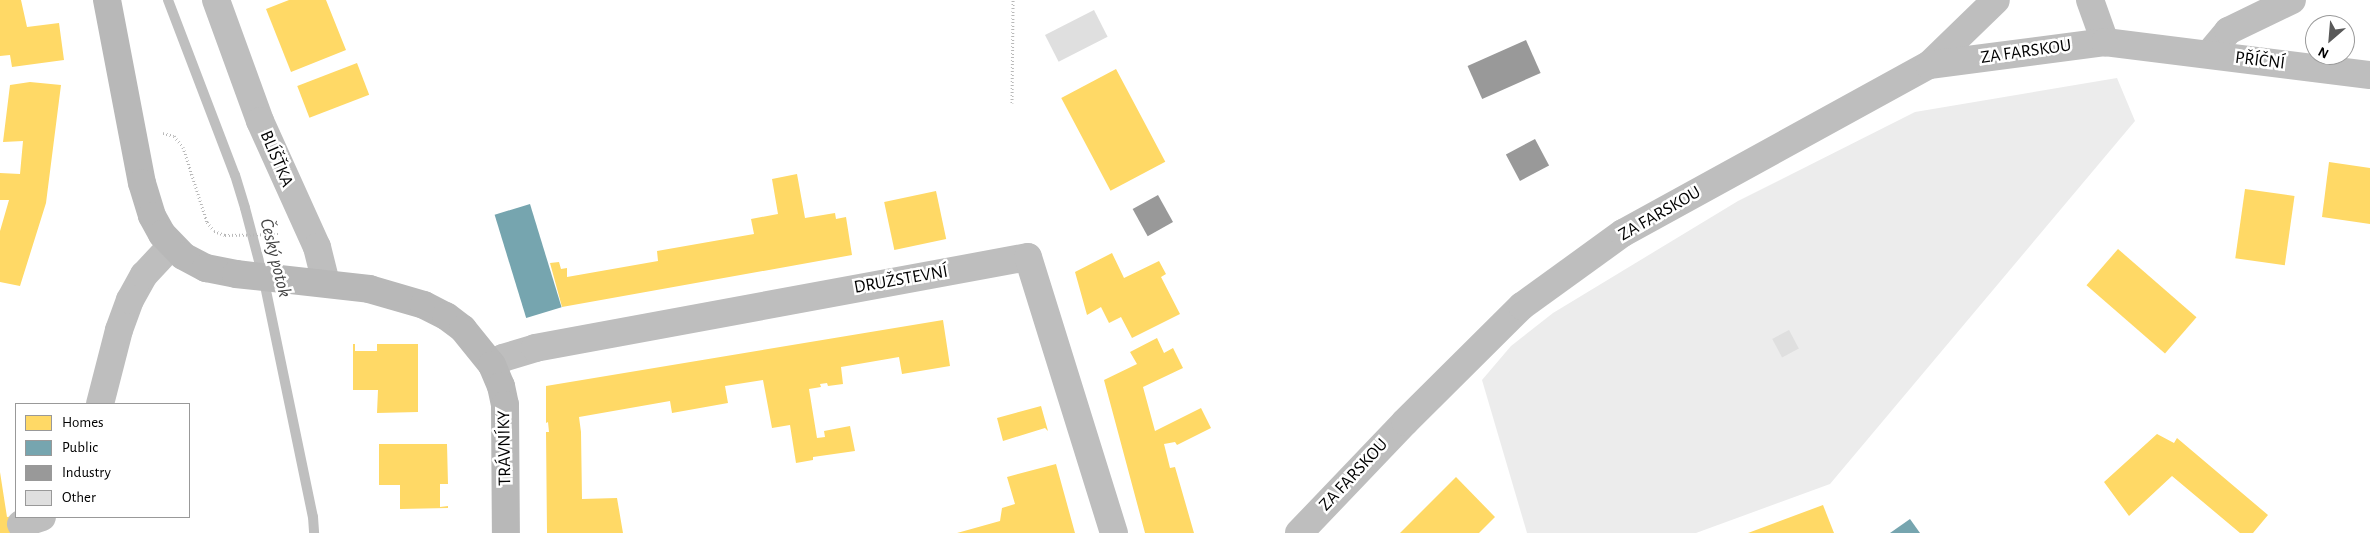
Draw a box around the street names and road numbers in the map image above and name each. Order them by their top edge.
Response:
street label: ZA FARSKOU [1979,35,2073,69]
street label: PŘÍČNÍ [2234,47,2286,75]
street label: BLÍŠŤKA [254,128,298,190]
street label: ZA FARSKOU [1615,182,1705,246]
street label: DRUŽSTEVNÍ [852,261,950,299]
street label: TRÁVNÍKY [494,410,516,486]
street label: ZA FARSKOU [1315,434,1393,516]

